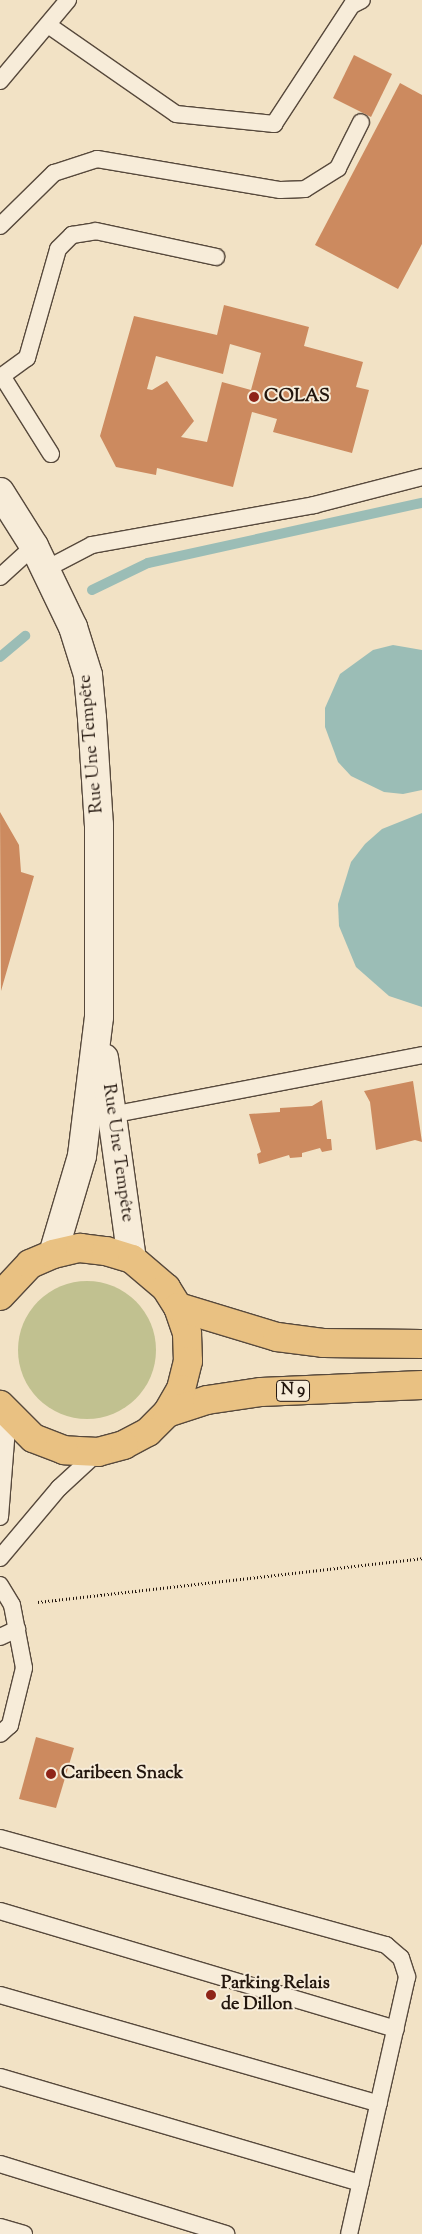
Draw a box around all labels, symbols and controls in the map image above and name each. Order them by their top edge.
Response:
place label: COLAS [264,386,330,408]
marker: COLAS [248,391,260,403]
street label: Rue Une Tempête [75,674,109,814]
street label: Rue Une Tempête [97,1083,137,1223]
road number: N 9 [276,1378,310,1404]
place label: Caribeen Snack [61,1763,183,1785]
marker: Caribeen Snack [45,1768,57,1780]
place label: Parking Relais de Dillon [221,1974,330,2016]
marker: Parking Relais de Dillon [205,1989,217,2001]

